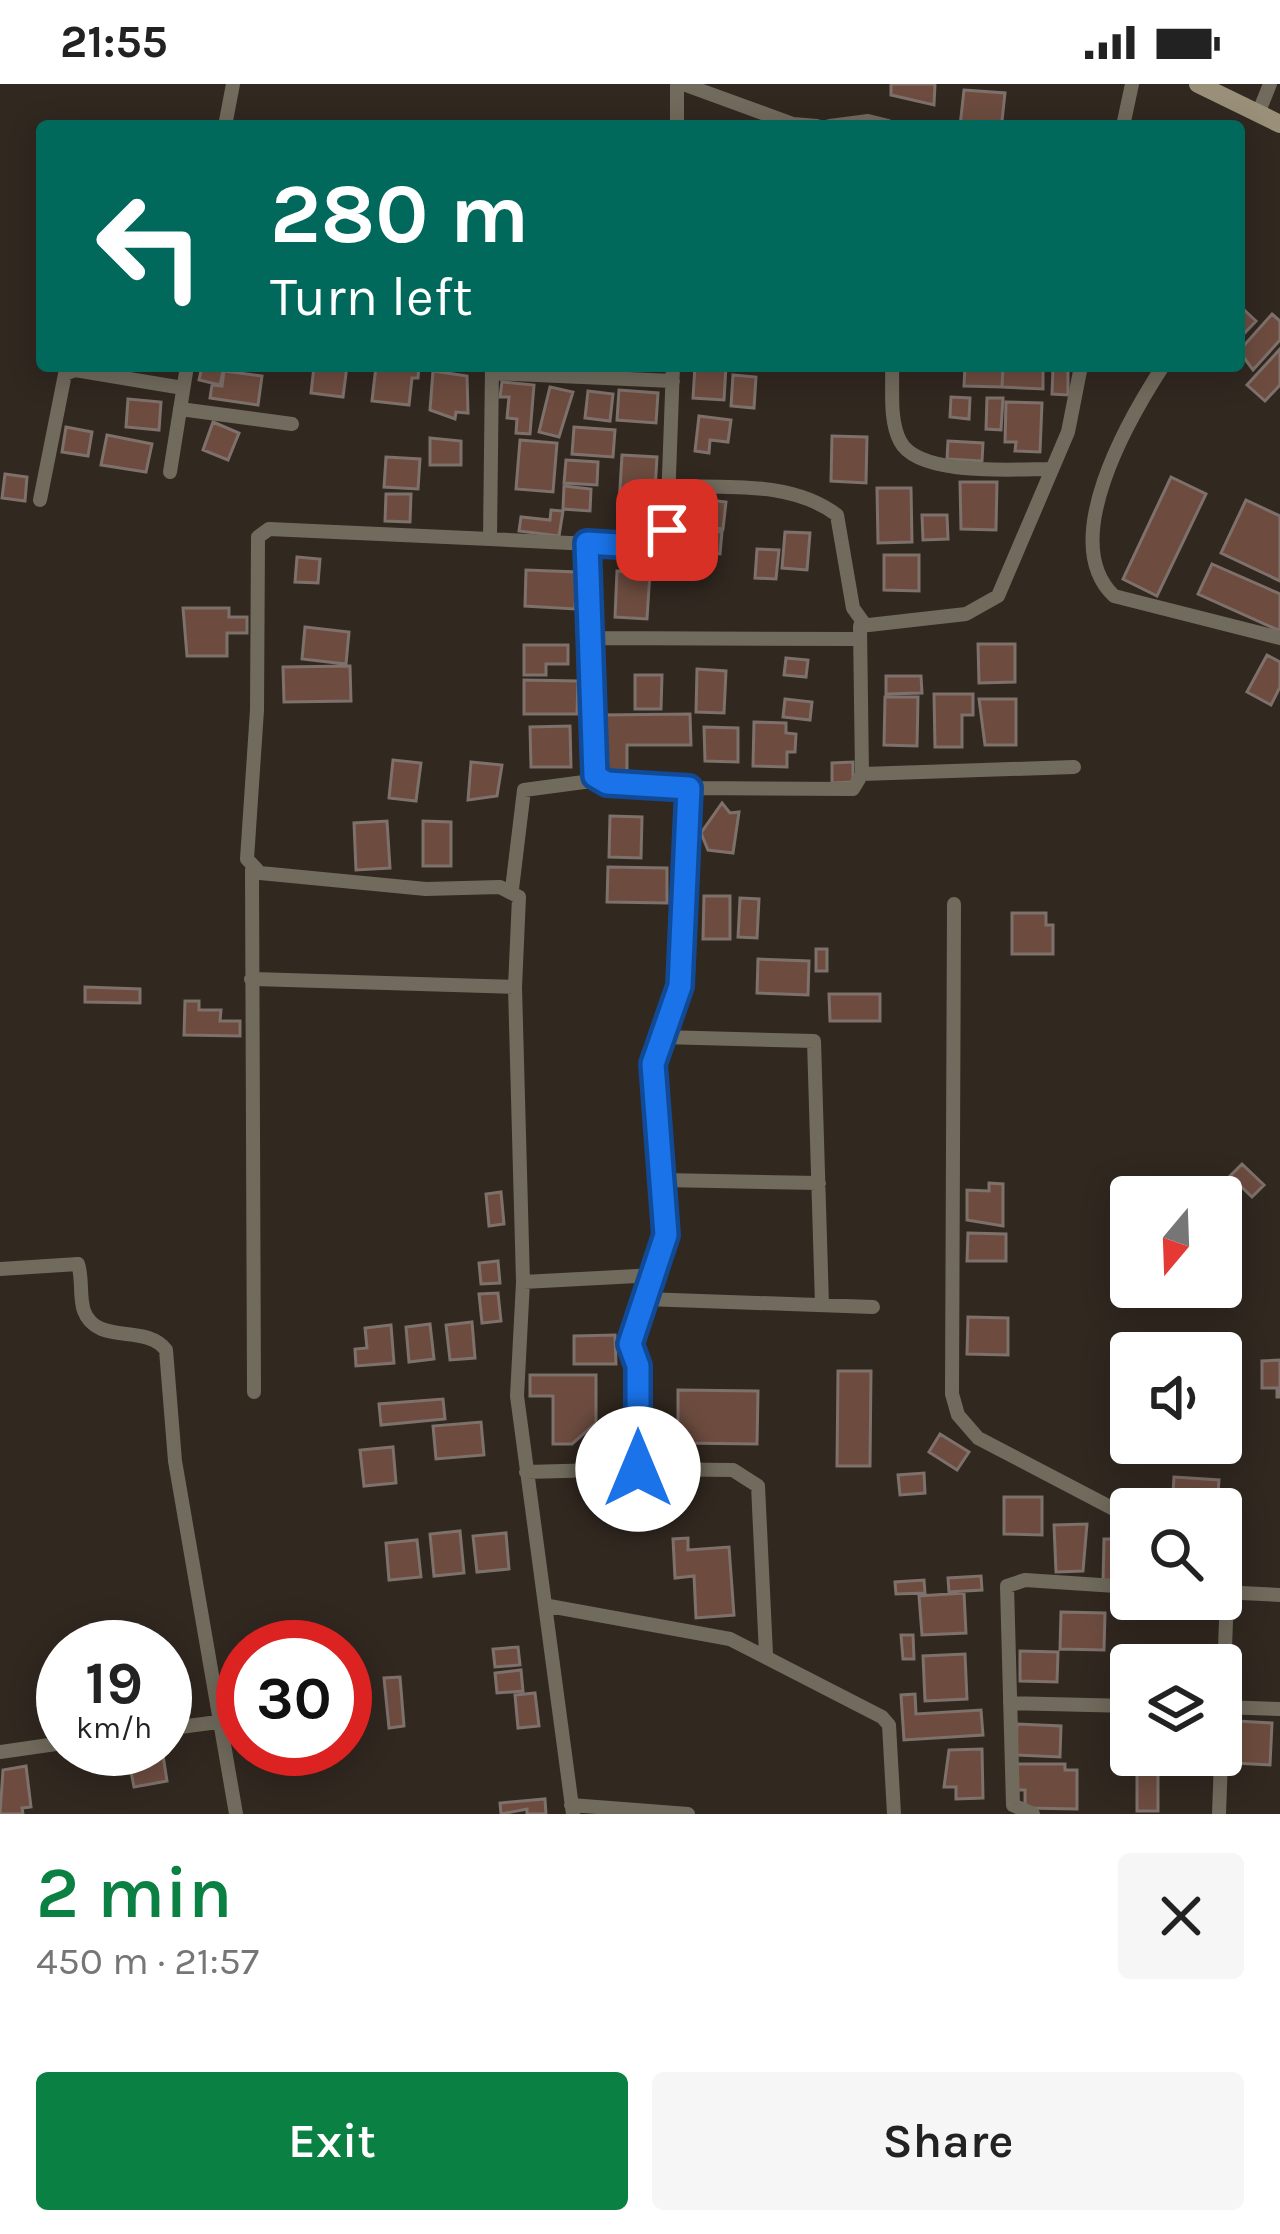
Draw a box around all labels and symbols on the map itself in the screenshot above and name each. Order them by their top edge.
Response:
pin [616,479,718,581]
north arrow [1110,1176,1242,1308]
position arrow [575,1406,701,1532]
speed limit sign: 30 [216,1620,372,1776]

